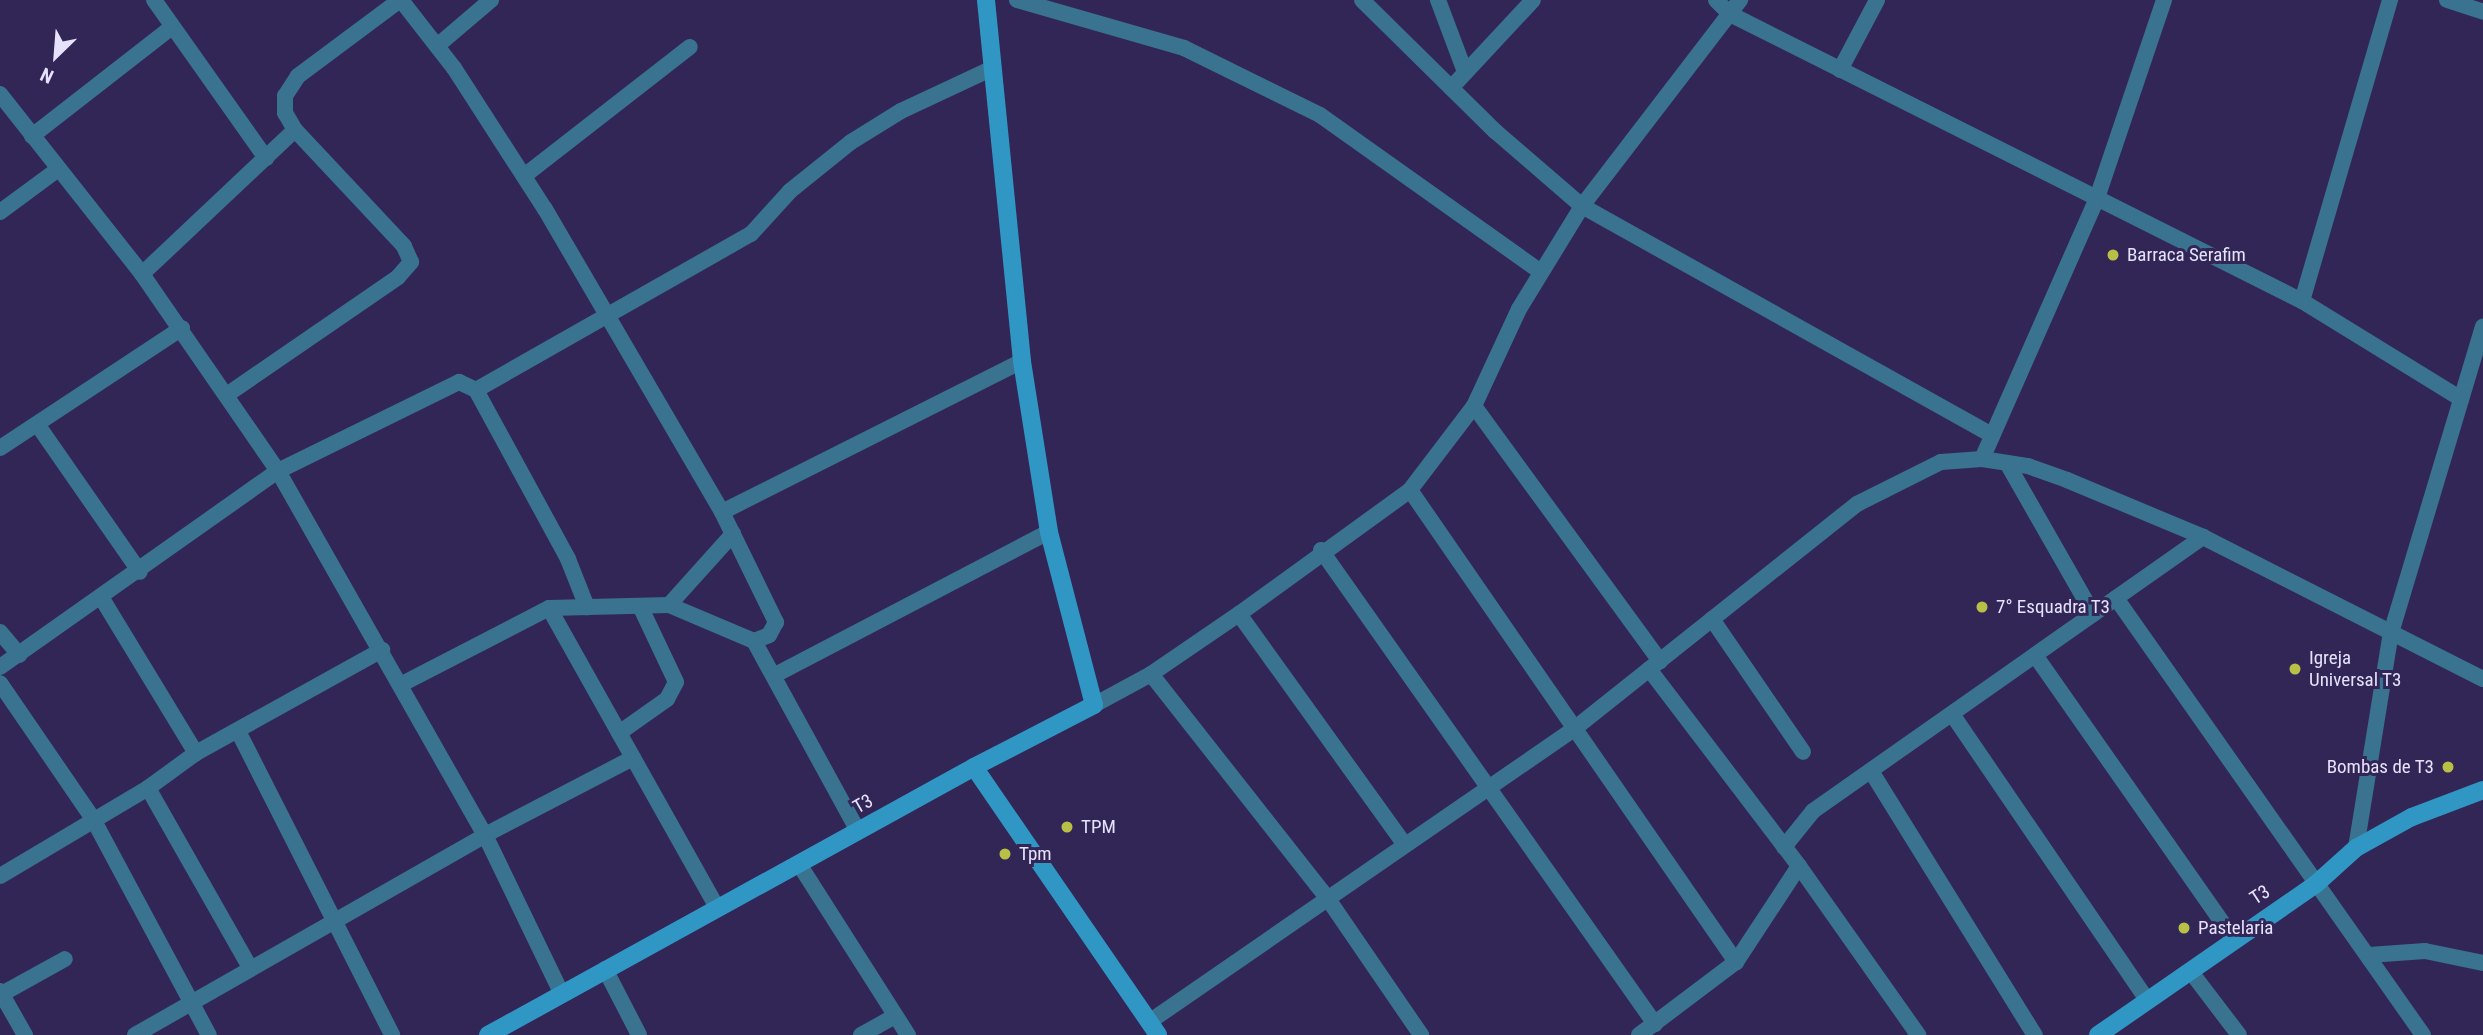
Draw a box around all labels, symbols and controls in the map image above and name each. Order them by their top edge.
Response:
north arrow [21,21,91,91]
text: N [37,63,57,88]
place label: Barraca Serafim [2127,244,2246,266]
marker: Barraca Serafim [2105,247,2121,263]
place label: 7° Esquadra T3 [1996,596,2110,618]
marker: 7° Esquadra T3 [1974,599,1990,615]
place label: Igreja Universal T3 [2309,647,2402,691]
marker: Igreja Universal T3 [2287,661,2303,677]
place label: Bombas de T3 [2326,756,2434,778]
marker: Bombas de T3 [2440,759,2456,775]
street label: T3 [849,789,877,819]
place label: TPM [1081,816,1116,838]
marker: TPM [1059,819,1075,835]
place label: Tpm [1019,843,1052,865]
marker: Tpm [997,846,1013,862]
street label: T3 [2246,880,2274,910]
place label: Pastelaria [2198,917,2273,939]
marker: Pastelaria [2176,920,2192,936]

